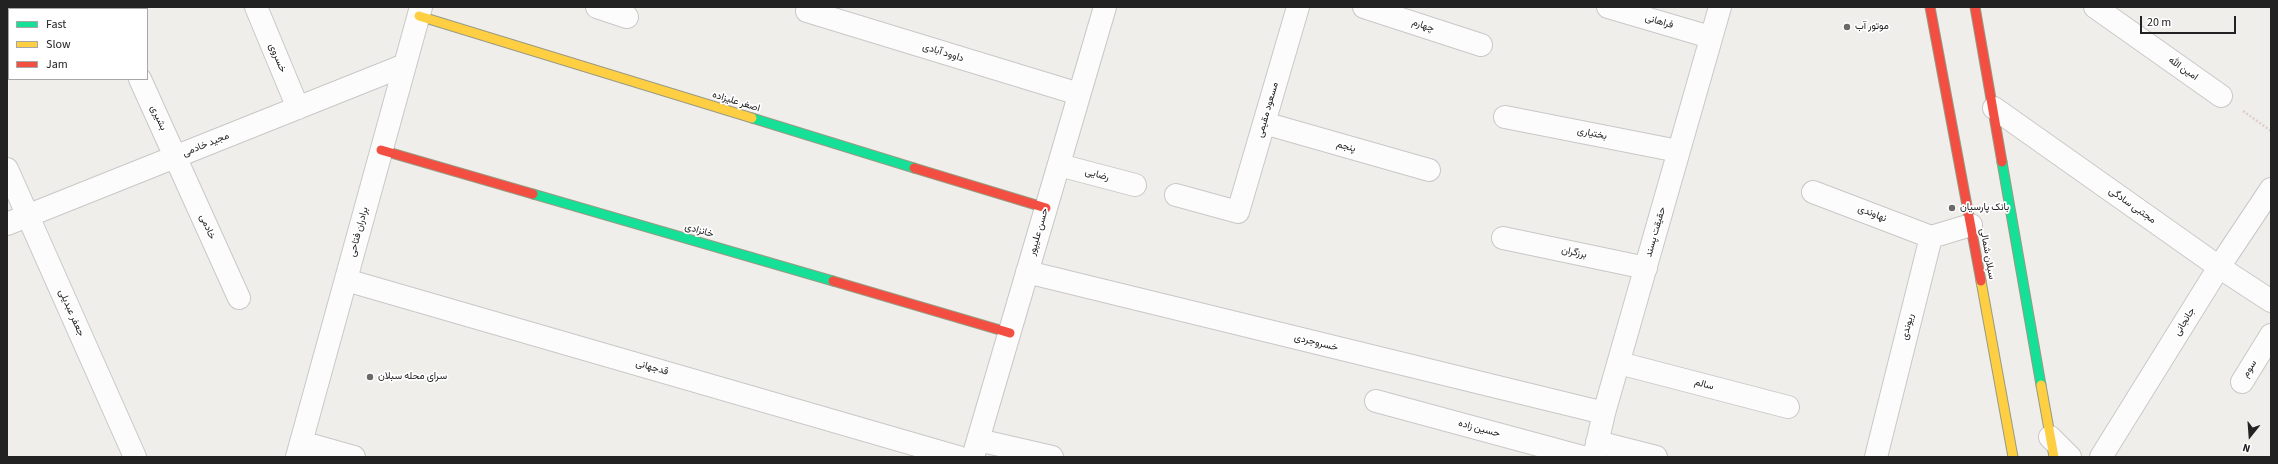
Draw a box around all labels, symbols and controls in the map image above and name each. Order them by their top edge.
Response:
legend [8,8,148,80]
scale bar [2142,8,2238,34]
street label: فراهانی [1643,12,1675,32]
text: 20 m [2147,14,2171,31]
text: Fast [46,16,66,33]
street label: چهارم [1410,17,1436,35]
place label: موتور آب [1855,21,1889,33]
marker: موتور آب [1842,22,1852,32]
text: Slow [46,36,71,53]
street label: داوود آبادی [921,41,965,65]
street label: خسروی [266,42,288,74]
street label: امین الله [2166,55,2200,83]
text: Jam [46,56,68,73]
street label: مسعود مقیمی [1254,81,1282,139]
street label: اصغر علیزاده [711,89,761,115]
street label: بشیری [147,104,169,132]
street label: بختیاری [1576,125,1608,143]
street label: مجید خادمی [181,130,231,160]
street label: پنجم [1335,139,1357,155]
street label: رضایی [1084,166,1110,184]
street label: مجتبی سادگی [2106,185,2158,227]
place label: بانک پارسیان [1960,202,2009,214]
street label: نهاوندی [1856,203,1888,225]
marker: بانک پارسیان [1947,203,1957,213]
street label: حقیقت پسند [1643,205,1669,259]
street label: برادران فتاحی [347,206,371,258]
street label: حسن علیپور [1027,207,1051,257]
street label: خادمی [196,213,218,241]
street label: خانزادی [683,221,715,241]
street label: سبلان شمالی [1977,227,1997,281]
street label: برزگران [1560,244,1588,262]
street label: جعفر عبدیلی [55,288,87,338]
street label: جانجانی [2172,306,2198,338]
street label: ریوندی [1899,313,1917,341]
street label: خسروجردی [1293,332,1339,354]
street label: قدجهانی [634,358,670,378]
street label: سوم [2240,358,2260,380]
place label: سرای محله سبلان [378,371,447,383]
marker: سرای محله سبلان [365,372,375,382]
street label: سالم [1693,377,1715,393]
north arrow [2230,416,2270,456]
street label: حسین زاده [1457,418,1501,440]
text: N [2241,440,2252,456]

